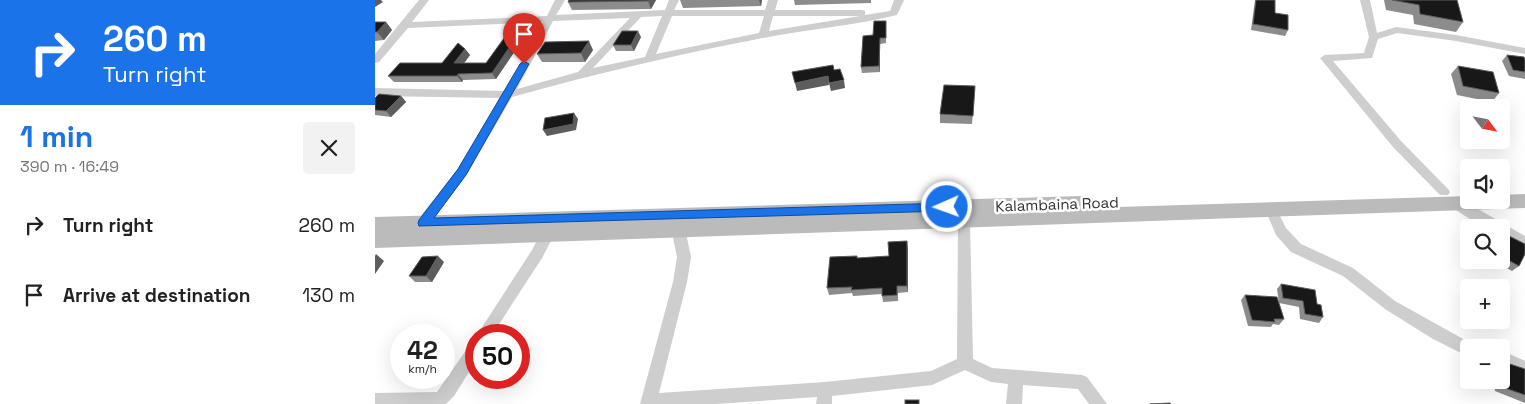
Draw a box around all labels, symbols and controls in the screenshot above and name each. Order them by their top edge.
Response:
pin [503,13,545,64]
text: 260 m [103,17,207,61]
icon: right [20,20,85,85]
icon: arrive [510,20,538,48]
text: Turn right [103,60,206,88]
north arrow [1460,99,1510,149]
map controls [1460,99,1510,389]
text: 1 min [20,117,93,156]
button: close [303,122,355,174]
text: 390 m · 16:49 [20,156,119,177]
button: sound [1460,159,1510,209]
position arrow [920,180,972,232]
street label: Kalambaina Road [995,192,1119,216]
icon: right [20,211,48,239]
text: Turn right [63,213,153,238]
text: 260 m [299,213,355,238]
button: search [1460,219,1510,269]
button: + [1460,279,1510,329]
icon: arrive [20,281,48,309]
text: Arrive at destination [63,283,251,308]
text: 130 m [302,283,355,308]
speed limit sign: 50 [465,324,530,389]
text: 42 [407,334,438,366]
button: − [1460,339,1510,389]
text: km/h [408,361,437,377]

